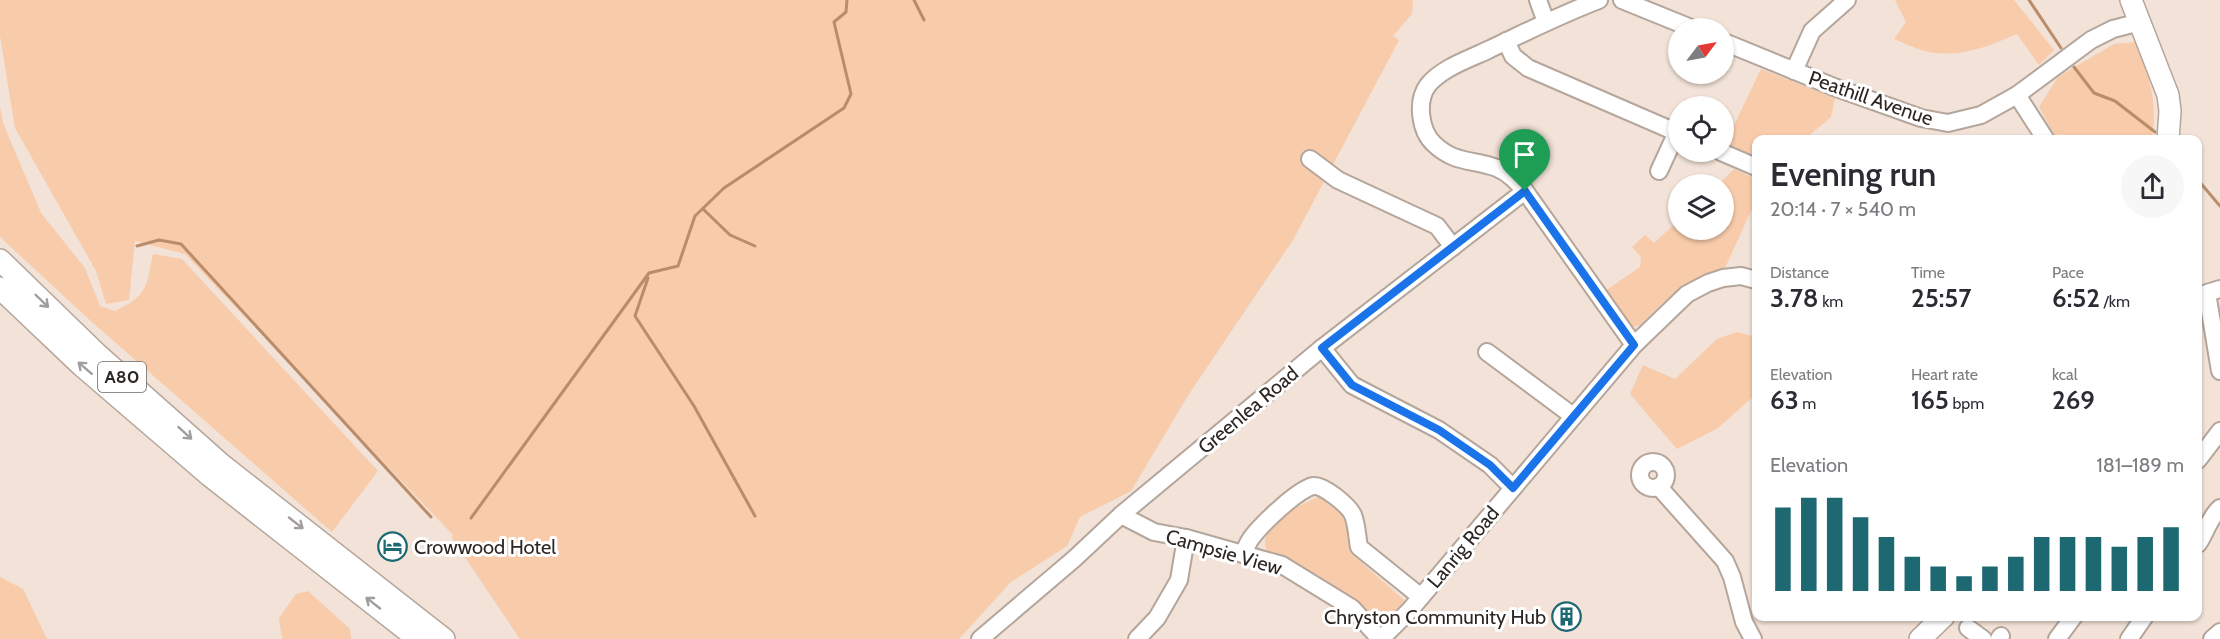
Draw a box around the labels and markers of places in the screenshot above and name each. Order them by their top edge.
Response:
pin [1499,129,1550,191]
hotel icon: Crowwood Hotel [377,531,409,563]
place label: Crowwood Hotel [414,535,556,559]
building icon: Chryston Community Hub [1551,601,1583,633]
place label: Chryston Community Hub [1324,605,1546,629]

